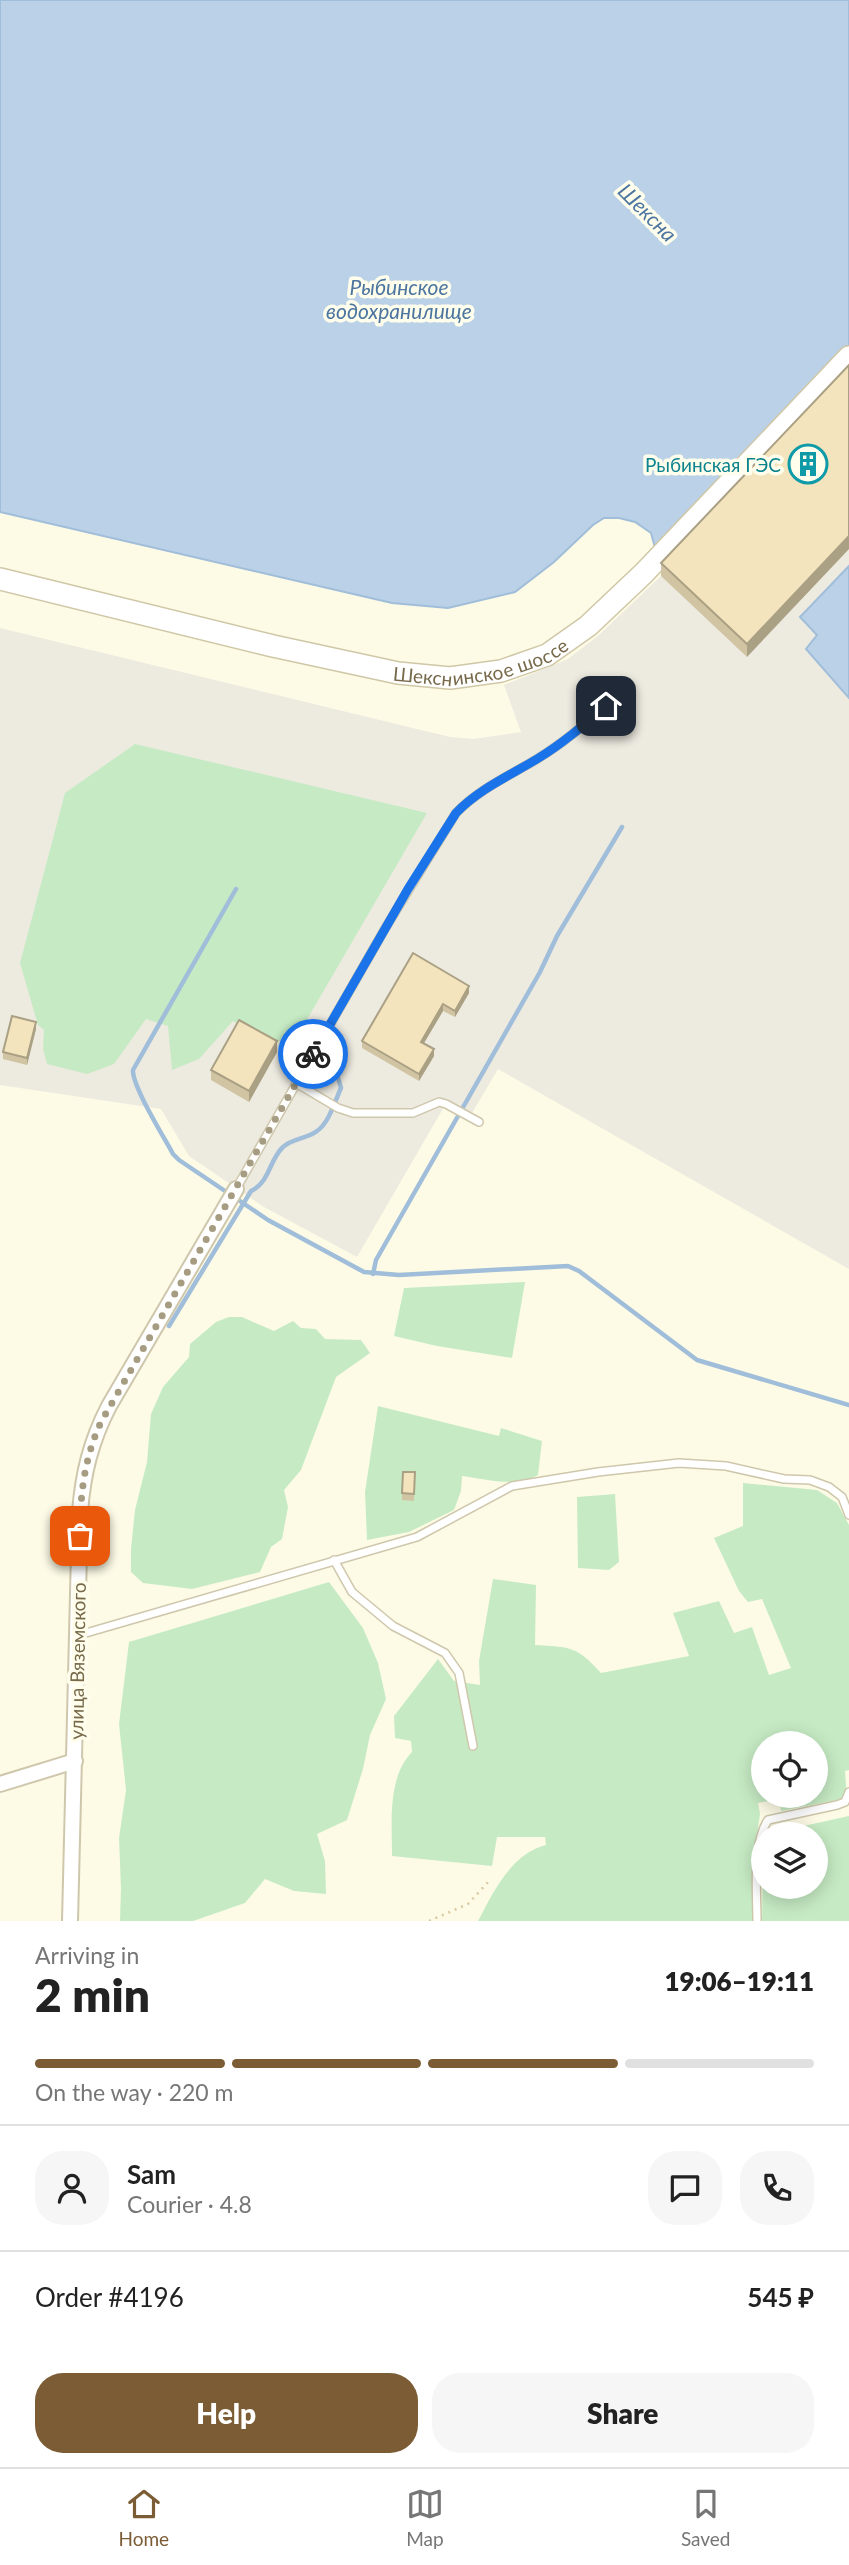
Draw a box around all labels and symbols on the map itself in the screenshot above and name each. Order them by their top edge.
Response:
water label: Шексна [614,178,682,246]
water label: Рыбинское водохранилище [326,274,472,323]
building icon: Рыбинская ГЭС [787,443,829,485]
place label: Рыбинская ГЭС [645,453,781,476]
street label: Шекснинское шоссе [392,633,572,690]
pin [576,676,636,736]
courier [278,1019,348,1089]
pin [50,1506,110,1566]
street label: улица Вяземского [64,1582,90,1740]

